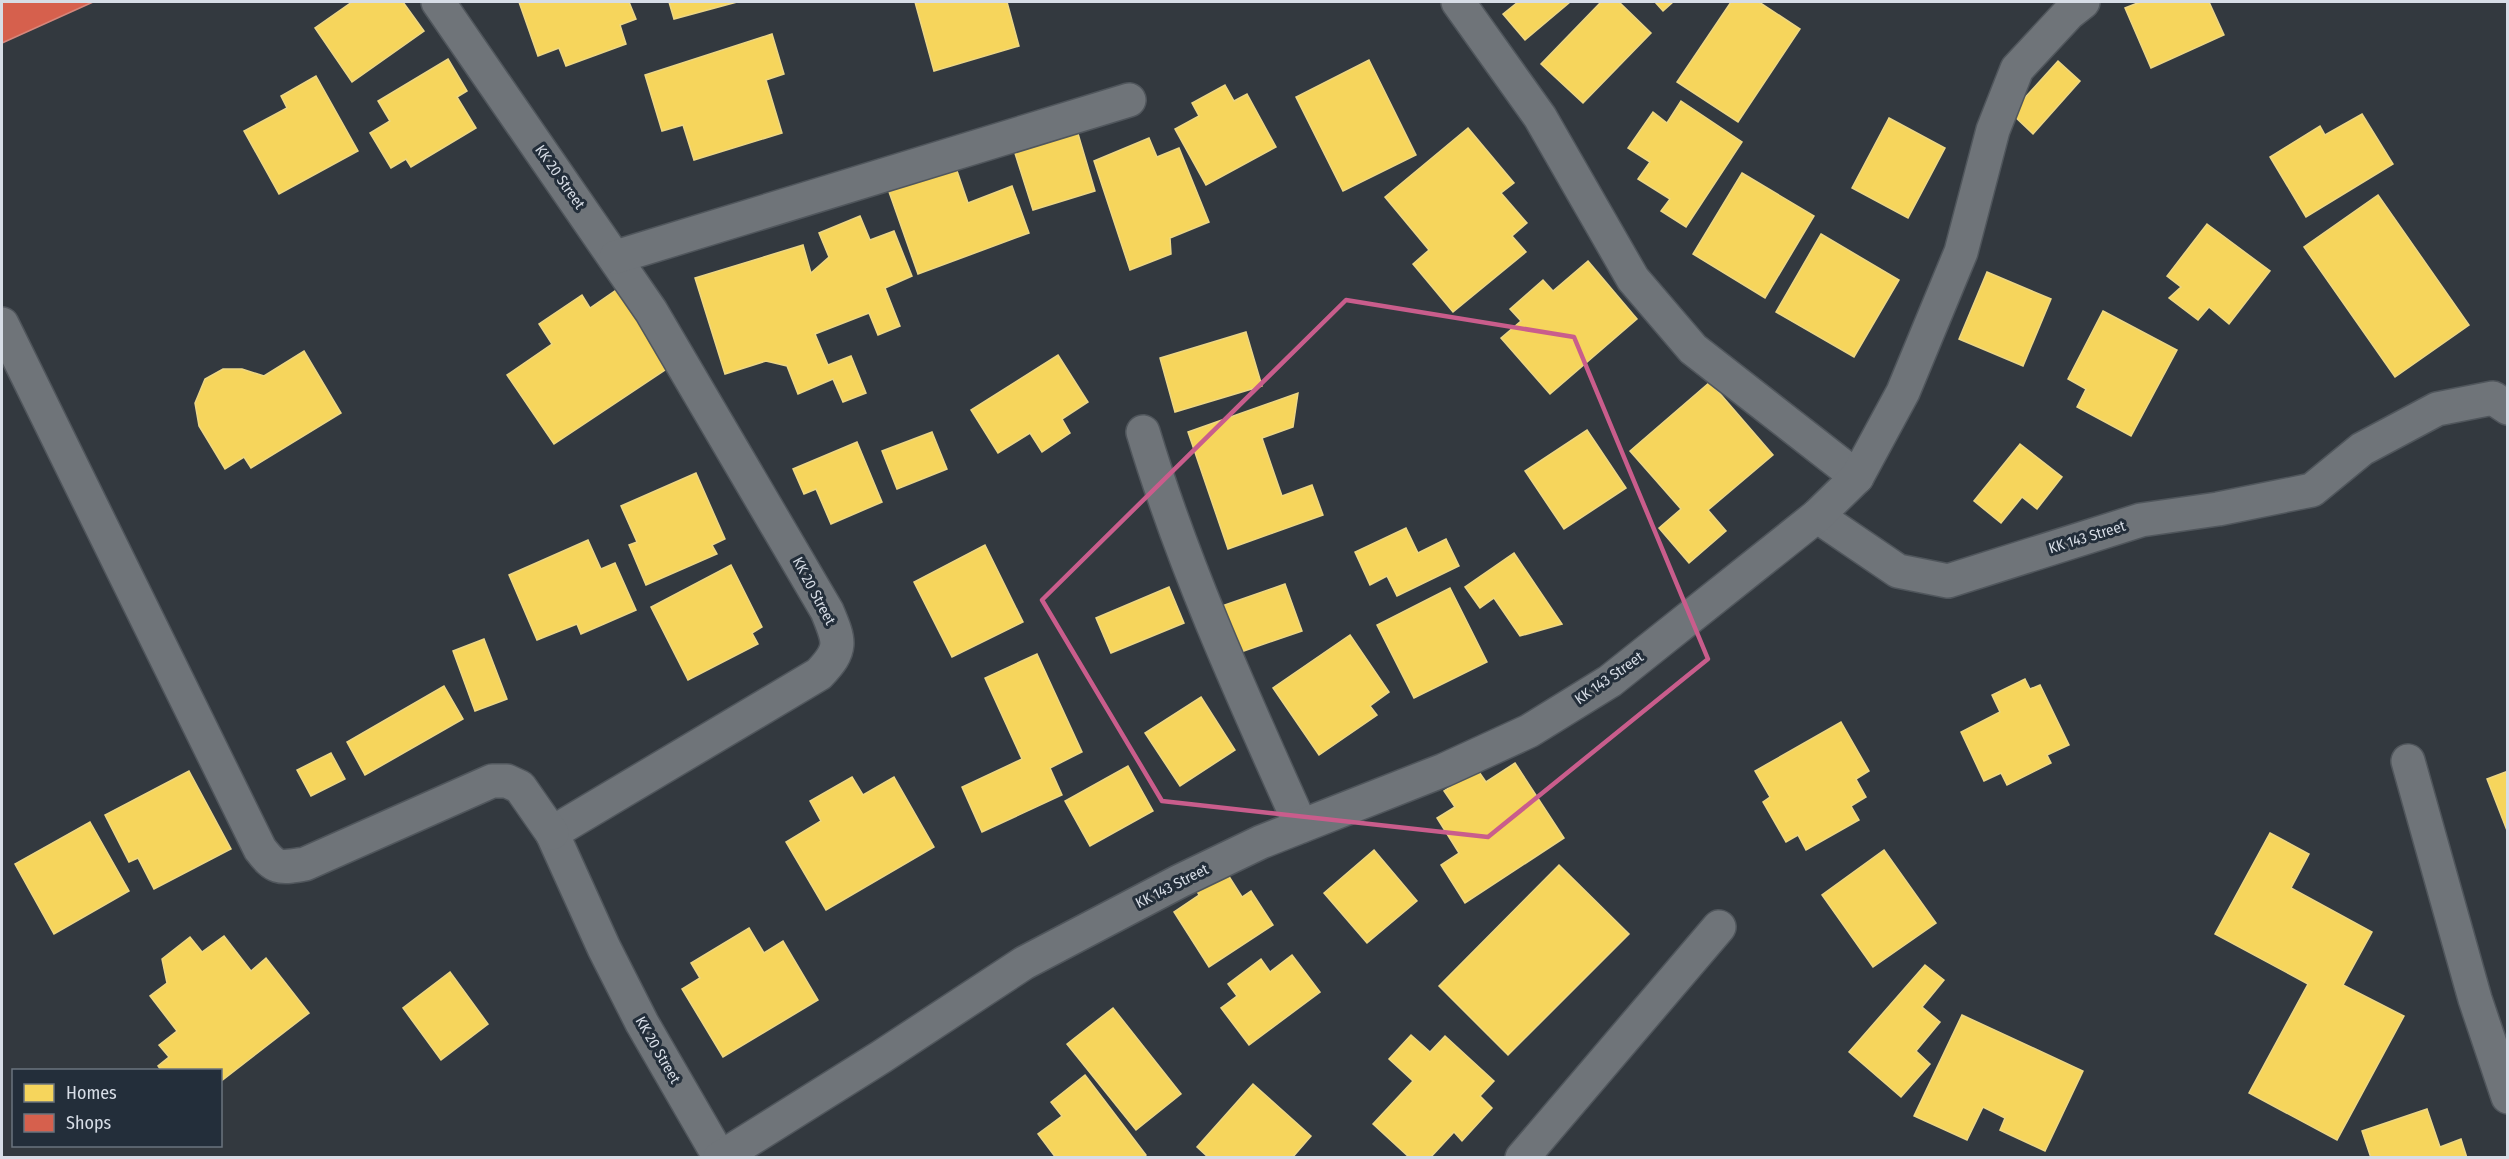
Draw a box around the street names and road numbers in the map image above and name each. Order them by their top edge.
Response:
street label: KK 20 Street [531,141,589,213]
street label: KK 143 Street [2046,517,2128,557]
street label: KK 20 Street [789,554,839,628]
street label: KK 143 Street [1571,648,1647,708]
street label: KK 143 Street [1133,860,1212,912]
street label: KK 20 Street [632,1013,684,1087]

